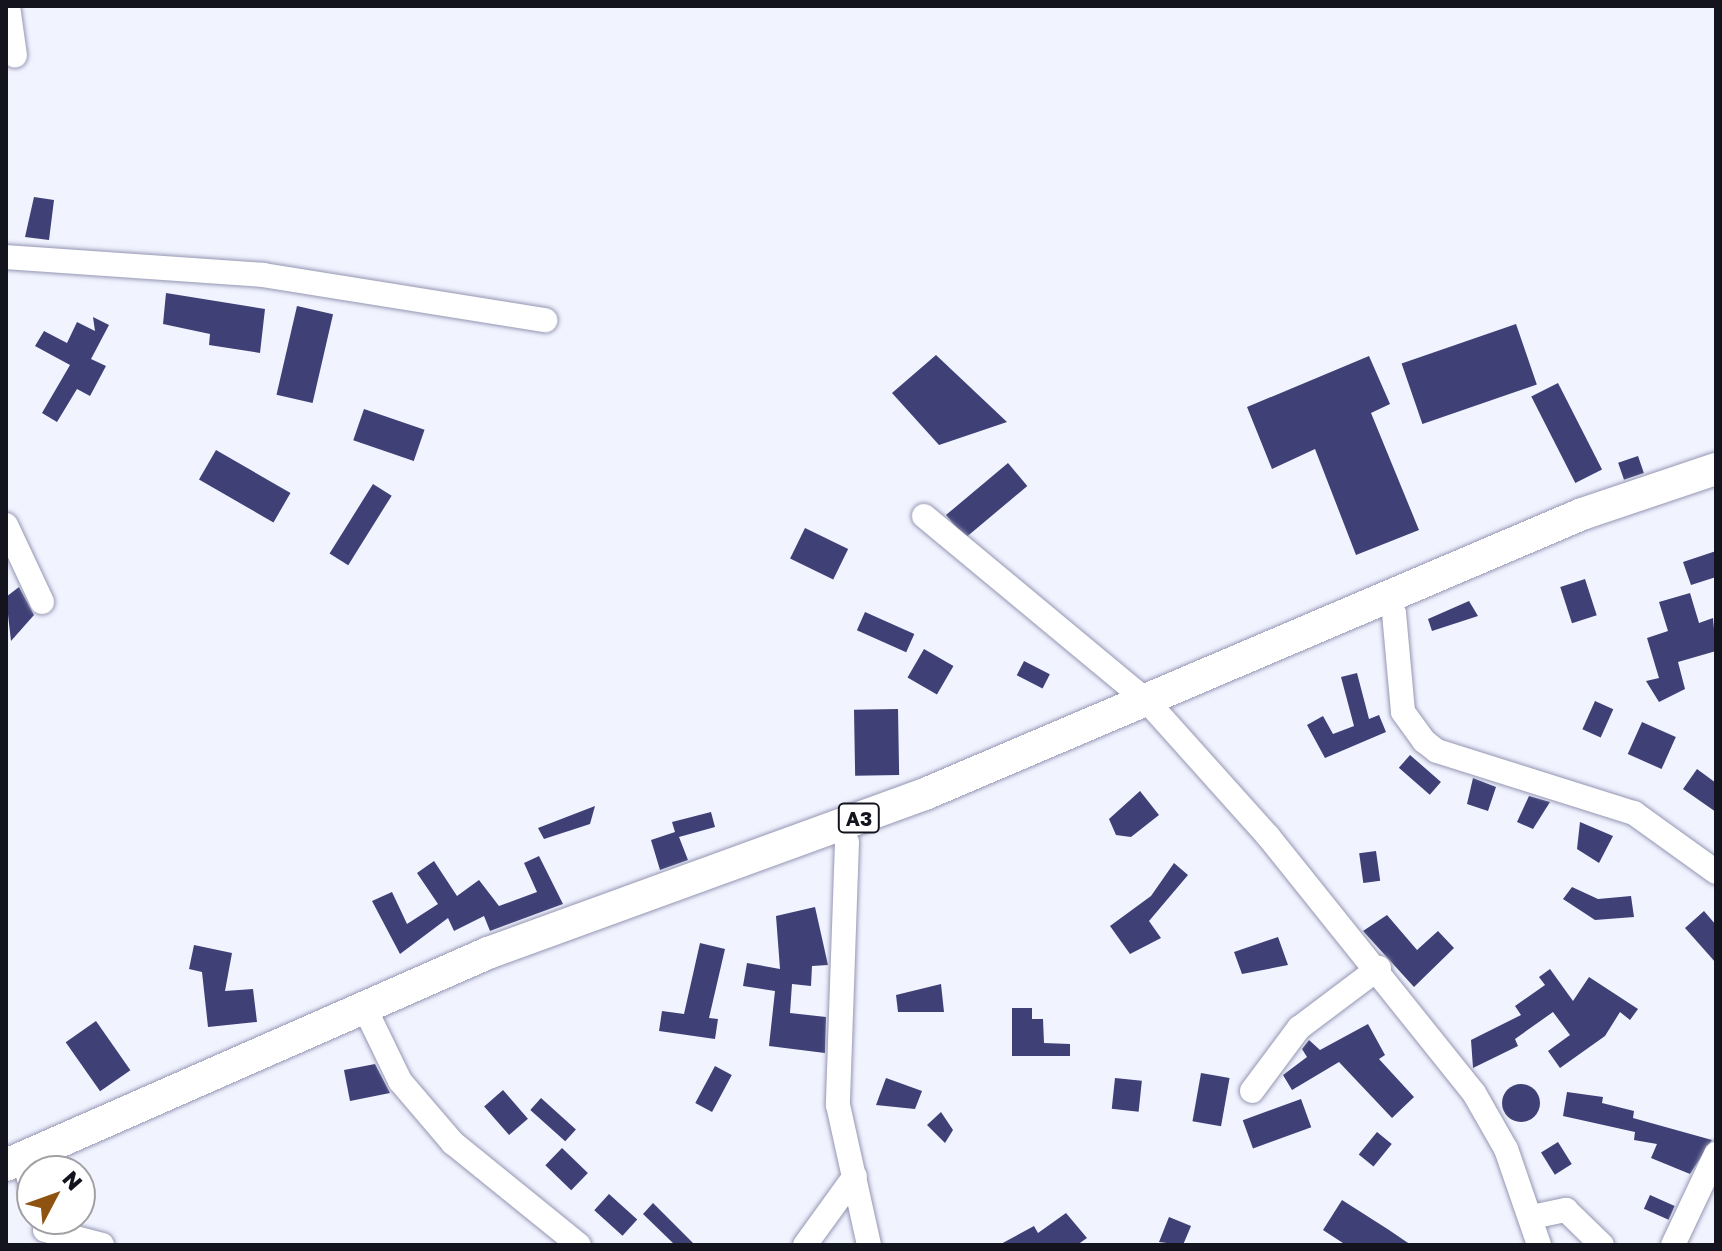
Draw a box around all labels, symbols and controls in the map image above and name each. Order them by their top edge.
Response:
road number: A3 [837,802,881,834]
north arrow [16,1155,96,1235]
text: N [57,1165,89,1195]

